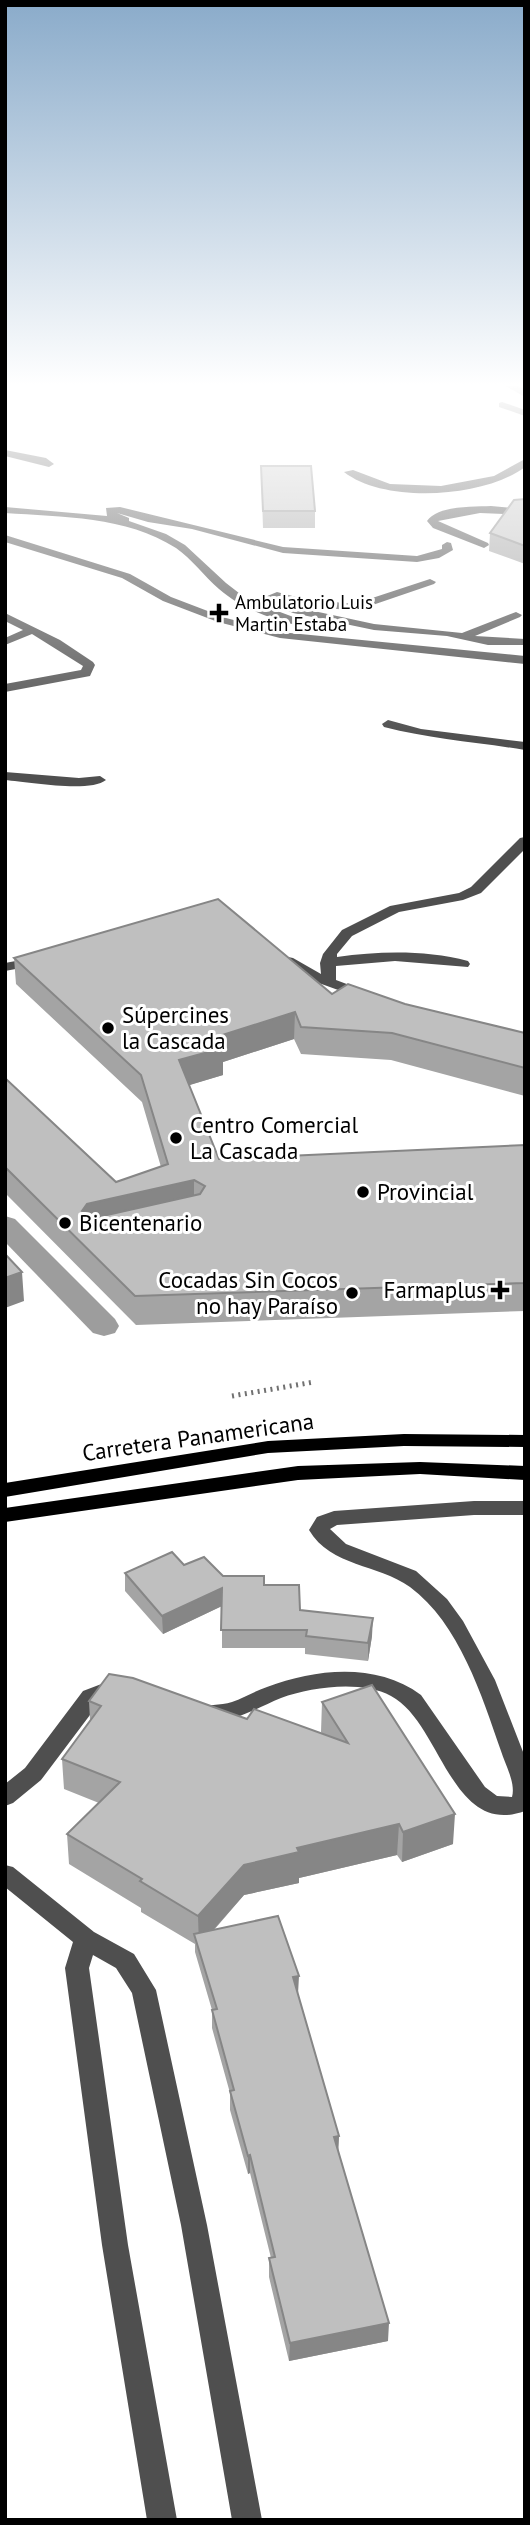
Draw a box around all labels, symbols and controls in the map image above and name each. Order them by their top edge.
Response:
place label: Ambulatorio Luis Martin Estaba [235,590,373,636]
marker: Ambulatorio Luis Martin Estaba [209,603,229,623]
place label: Súpercines la Cascada [122,1000,229,1055]
marker: Súpercines la Cascada [100,1020,116,1036]
place label: Centro Comercial La Cascada [190,1110,358,1165]
marker: Centro Comercial La Cascada [168,1130,184,1146]
place label: Provincial [377,1177,474,1206]
marker: Provincial [355,1184,371,1200]
place label: Bicentenario [79,1208,202,1237]
marker: Bicentenario [57,1215,73,1231]
place label: Cocadas Sin Cocos no hay Paraíso [158,1265,338,1320]
place label: Farmaplus [384,1275,486,1304]
marker: Farmaplus [492,1282,508,1298]
marker: Cocadas Sin Cocos no hay Paraíso [344,1285,360,1301]
street label: Carretera Panamericana [80,1406,316,1467]

